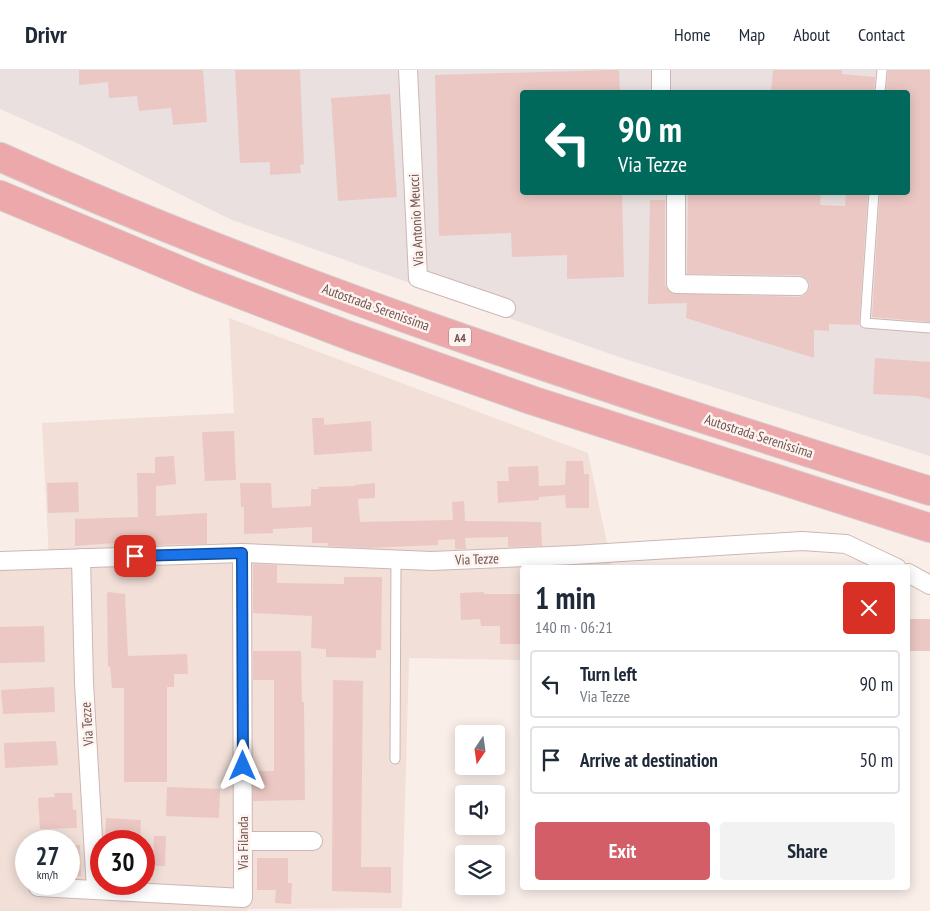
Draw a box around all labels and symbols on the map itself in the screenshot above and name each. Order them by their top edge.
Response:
street label: Via Antonio Meucci [405,174,427,267]
street label: Autostrada Serenissima [320,279,432,335]
road number: A4 [449,328,471,346]
street label: Autostrada Serenissima [703,410,815,462]
pin [114,535,156,577]
street label: Via Tezze [454,549,499,569]
street label: Via Tezze [76,701,98,748]
north arrow [455,725,505,775]
position arrow [216,739,268,791]
street label: Via Filanda [234,816,252,871]
speed limit sign: 30 [90,830,155,895]

